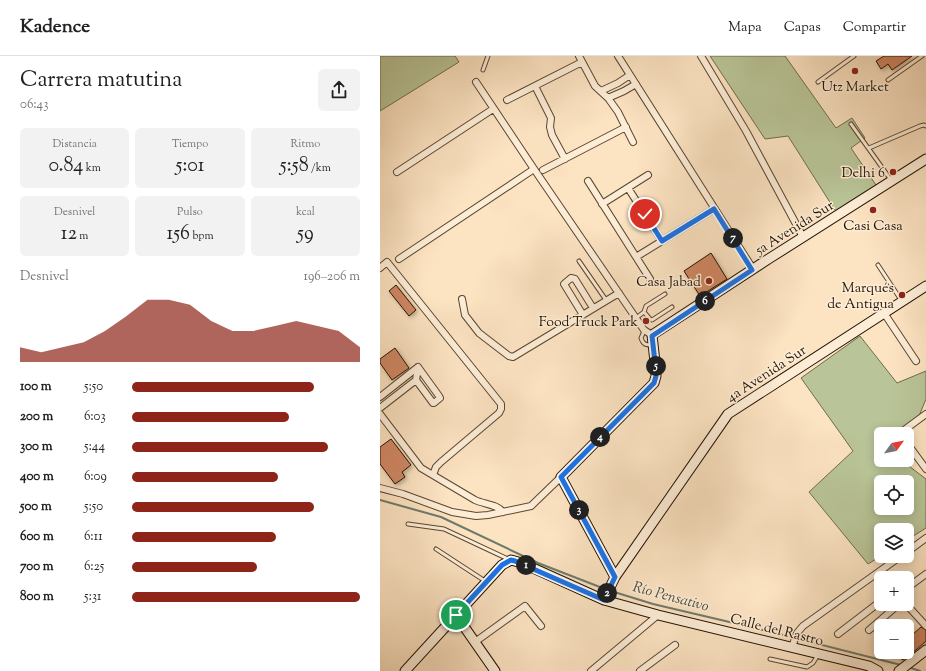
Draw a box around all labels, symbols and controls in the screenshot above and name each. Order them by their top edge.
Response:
text: Kadence [20,14,90,41]
text: Mapa [728,18,762,38]
text: Capas [784,18,821,38]
text: Compartir [843,18,906,38]
text: Carrera matutina [20,65,182,97]
marker: Utz Market [850,66,860,76]
button: share [318,69,360,111]
place label: Utz Market [821,78,889,98]
text: 06:43 [20,96,48,114]
text: Distancia [52,136,97,152]
text: Tiempo [172,136,208,152]
text: Ritmo [290,136,320,152]
text: 0.84 [48,152,83,181]
text: 5:01 [175,152,205,181]
text: 5:58 [280,152,309,181]
text: km [83,160,101,176]
text: /km [309,160,331,176]
place label: Delhi 6 [841,164,885,184]
marker: Delhi 6 [888,167,898,177]
street label: 5a Avenida Sur [751,196,839,261]
pin [628,197,662,231]
icon: check [634,203,656,225]
text: Desnivel [54,204,95,220]
text: Pulso [177,204,203,220]
text: kcal [296,204,315,220]
marker: Casi Casa [868,205,878,215]
place label: Casi Casa [843,217,903,237]
text: 12 [61,220,77,249]
text: 156 [166,220,190,249]
text: 59 [297,220,314,249]
text: m [77,228,88,244]
text: bpm [190,228,214,244]
pin: 7 [723,228,743,248]
text: 7 [730,230,736,246]
text: Desnivel [20,268,69,286]
text: 196–206 m [304,268,360,286]
place label: Casa Jabad [636,273,701,293]
marker: Casa Jabad [704,276,714,286]
place label: Marqués de Antigua [827,279,895,315]
marker: Marqués de Antigua [897,290,907,300]
pin: 6 [695,291,715,311]
text: 6 [702,293,708,309]
place label: Food Truck Park [539,313,638,333]
marker: Food Truck Park [641,316,651,326]
street label: 4a Avenida Sur [723,341,812,408]
pin: 5 [646,356,666,376]
text: 5 [654,358,658,374]
text: 100 m [20,378,52,396]
text: 5:50 [84,378,103,396]
text: 200 m [20,408,53,426]
text: 6:03 [84,408,106,426]
pin: 4 [590,427,610,447]
north arrow [874,427,914,467]
map controls [874,427,914,659]
text: 4 [597,429,603,445]
text: 300 m [20,438,52,456]
text: 5:44 [84,438,105,456]
text: 400 m [20,468,54,486]
text: 6:09 [84,468,107,486]
button: locate [874,475,914,515]
text: 500 m [20,498,52,516]
text: 5:50 [84,498,103,516]
pin: 3 [569,500,589,520]
text: 3 [577,502,581,518]
button: layers [874,523,914,563]
text: 600 m [20,528,54,546]
text: 6:11 [84,528,103,546]
pin: 1 [516,555,536,575]
text: 1 [524,557,528,573]
text: 700 m [20,558,54,576]
text: 6:25 [84,558,104,576]
button: + [874,571,914,611]
water label: Río Pensativo [630,577,711,618]
pin: 2 [597,583,617,603]
text: 2 [604,585,610,601]
text: 800 m [20,588,54,606]
text: 5:31 [84,588,102,606]
pin [439,598,473,632]
icon: arrive [445,604,467,626]
street label: Calle del Rastro [728,610,826,652]
button: − [874,619,914,659]

